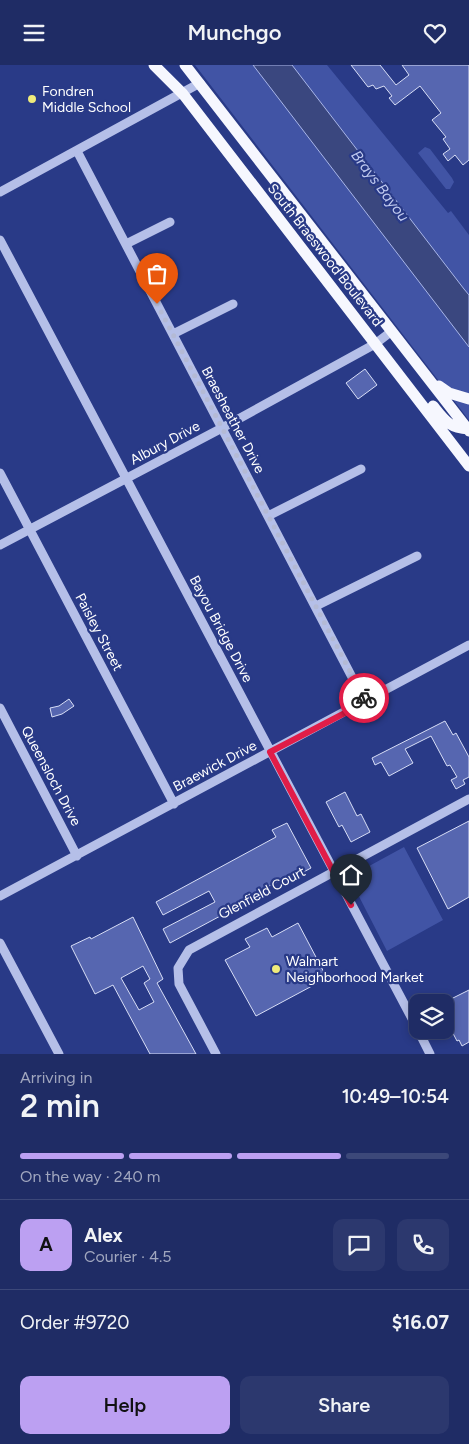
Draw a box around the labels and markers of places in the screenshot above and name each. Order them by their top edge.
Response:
place label: Fondren Middle School [42,83,131,116]
marker: Fondren Middle School [26,93,38,105]
pin [136,253,178,304]
pin [330,854,372,905]
place label: Walmart Neighborhood Market [286,953,424,986]
marker: Walmart Neighborhood Market [270,963,282,975]

